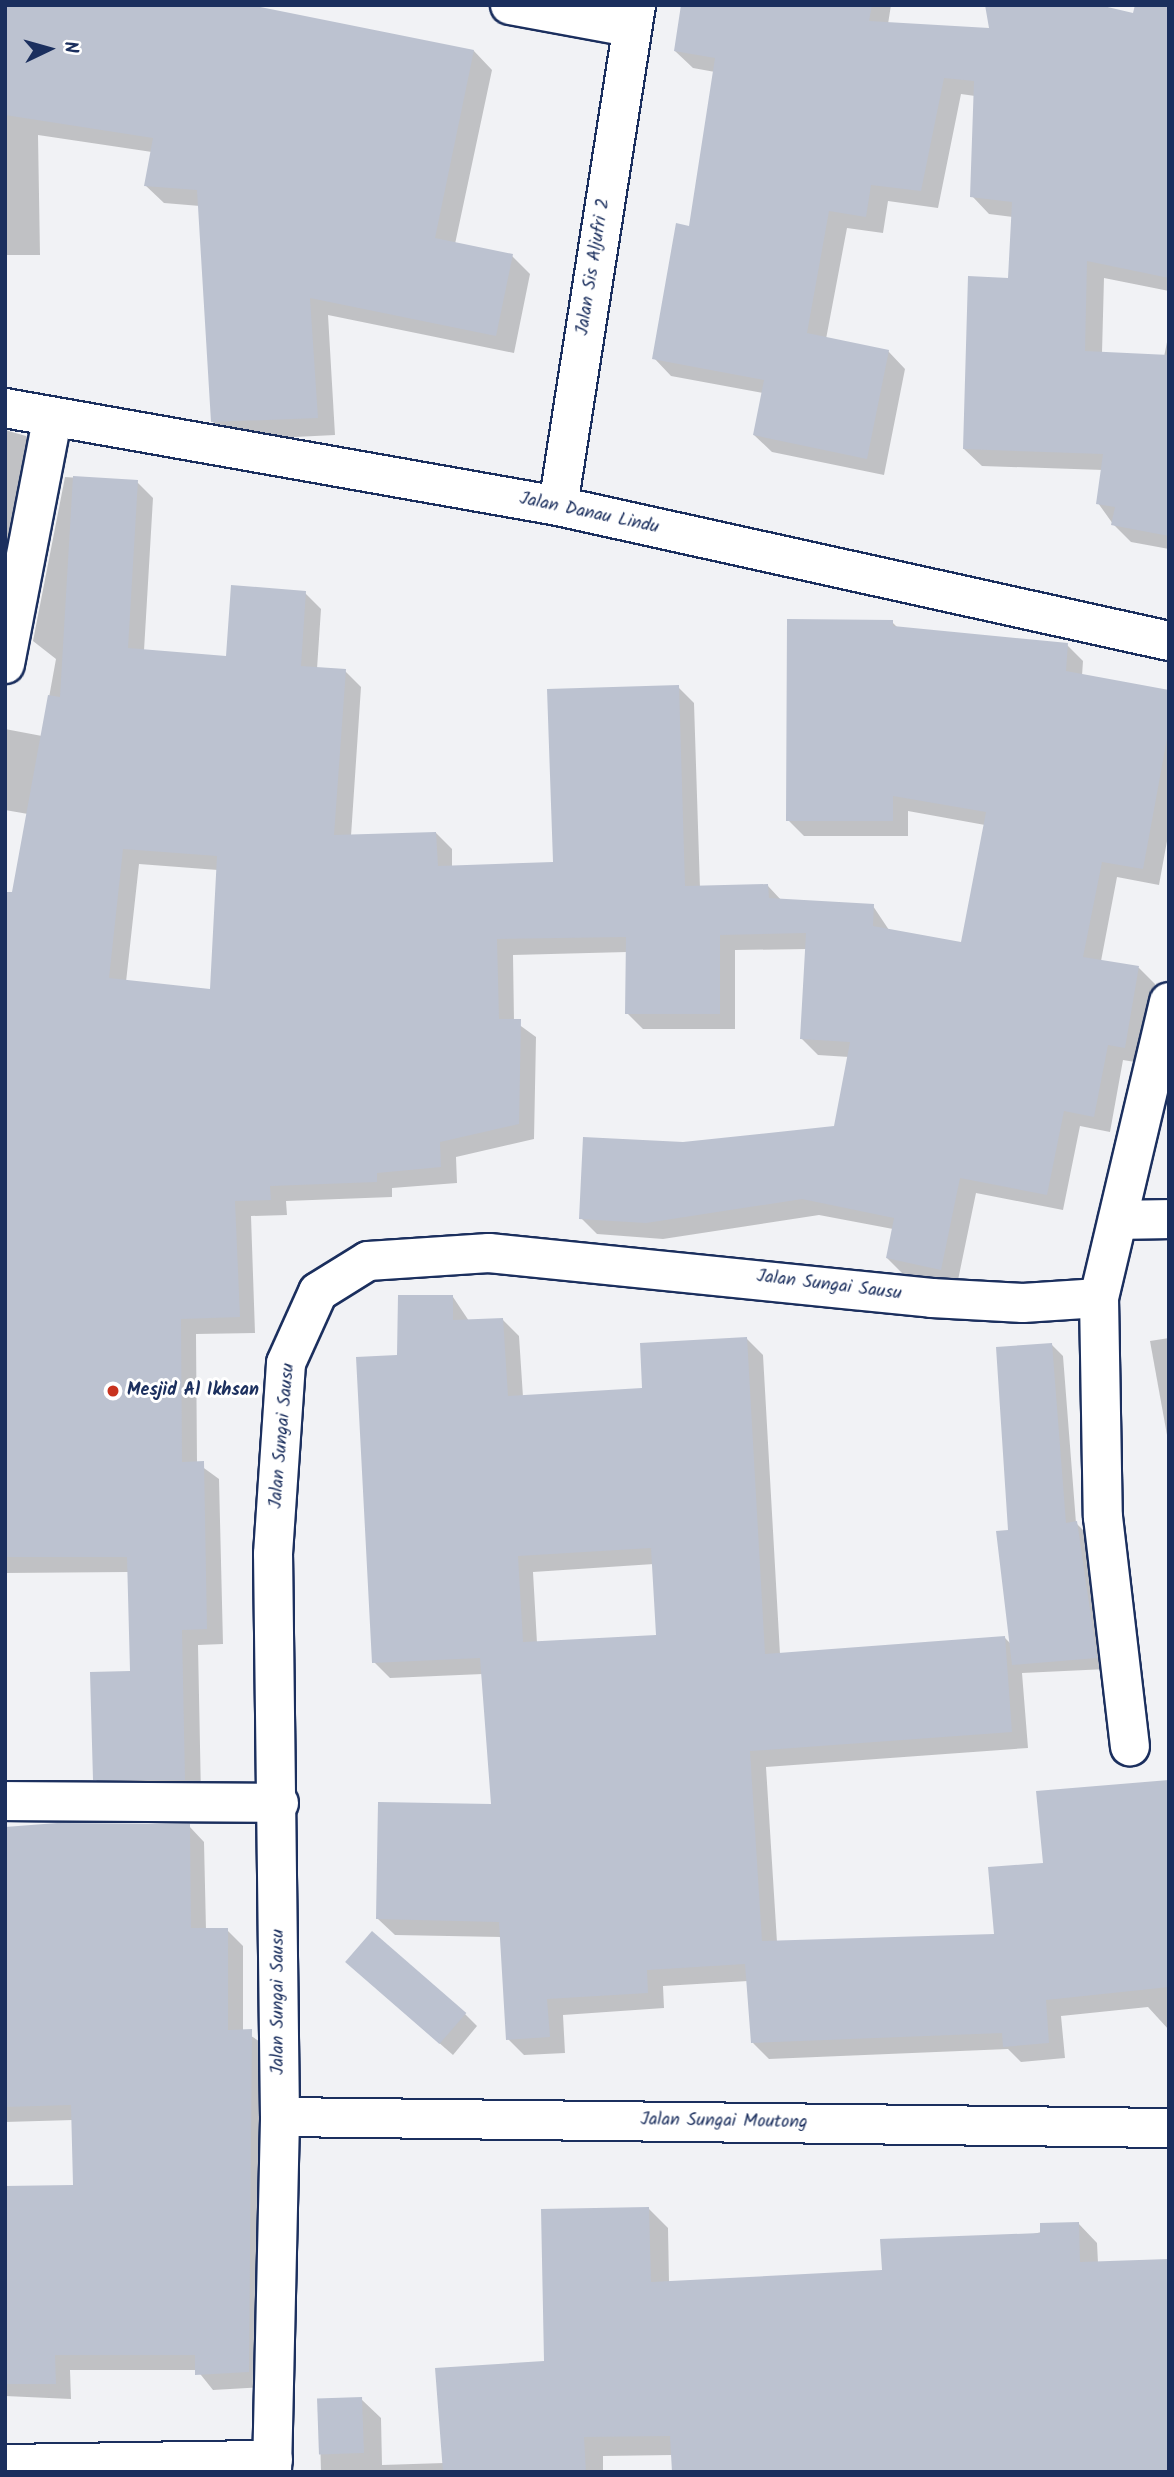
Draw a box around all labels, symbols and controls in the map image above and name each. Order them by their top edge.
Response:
north arrow [14,14,84,84]
text: N [54,40,85,54]
street label: Jalan Sis Aljufri 2 [572,197,616,337]
street label: Jalan Danau Lindu [517,489,661,539]
street label: Jalan Sungai Sausu [755,1266,903,1306]
street label: Jalan Sungai Sausu [266,1362,300,1510]
place label: Mesjid Al Ikhsan [127,1380,259,1402]
marker: Mesjid Al Ikhsan [105,1383,121,1399]
street label: Jalan Sungai Sausu [268,1929,290,2075]
street label: Jalan Sungai Moutong [640,2110,808,2134]

